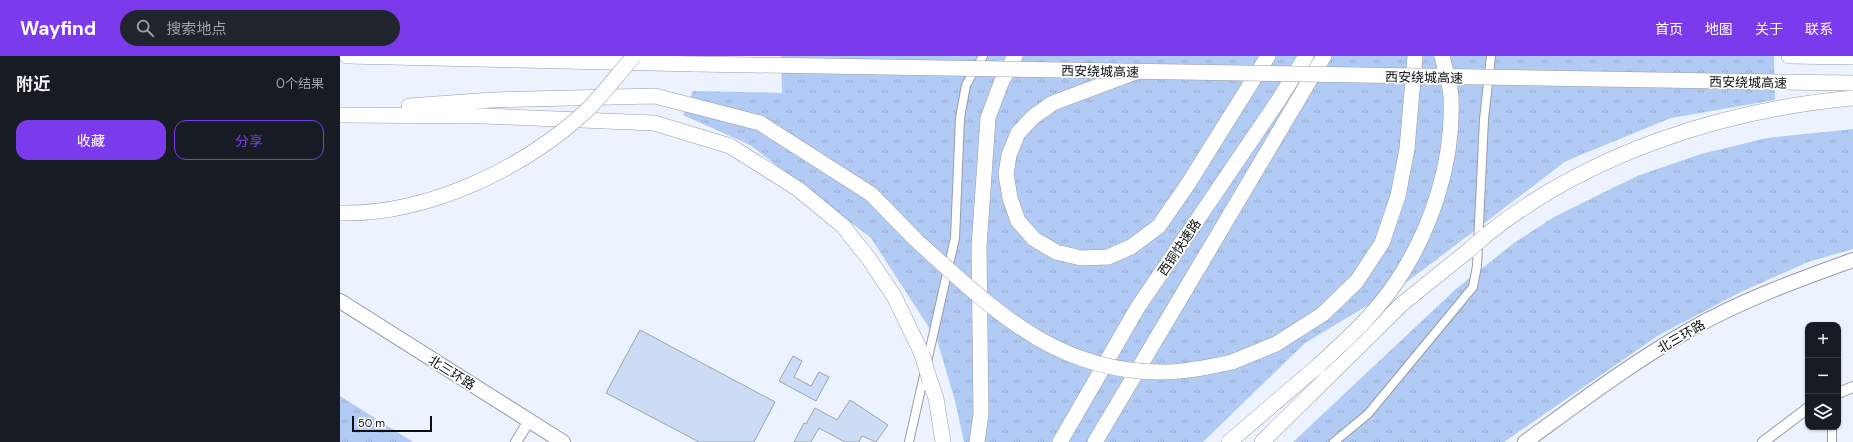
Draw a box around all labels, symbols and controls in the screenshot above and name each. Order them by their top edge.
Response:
search box [120,10,400,46]
text: Wayfind [20,16,96,41]
icon: search [134,17,156,39]
text: 搜索地点 [166,19,226,39]
text: 首页 [1655,20,1683,38]
text: 地图 [1705,20,1733,38]
text: 关于 [1755,20,1783,38]
text: 联系 [1805,20,1833,38]
street label: 西安绕城高速 [1061,62,1139,81]
street label: 西安绕城高速 [1385,68,1463,87]
text: 附近 [16,73,50,95]
street label: 西安绕城高速 [1709,73,1787,92]
text: 0个结果 [276,75,324,92]
button: 收藏 [16,120,166,160]
button: 分享 [174,120,324,160]
street label: 西铜快速路 [1154,216,1205,279]
street label: 北三环路 [1654,316,1708,357]
map controls [1805,322,1841,430]
button: + [1805,322,1841,358]
street label: 北三环路 [425,351,478,393]
button: − [1805,358,1841,394]
button: layers [1805,394,1841,430]
scale bar [352,414,432,433]
text: 50 m [358,416,385,430]

